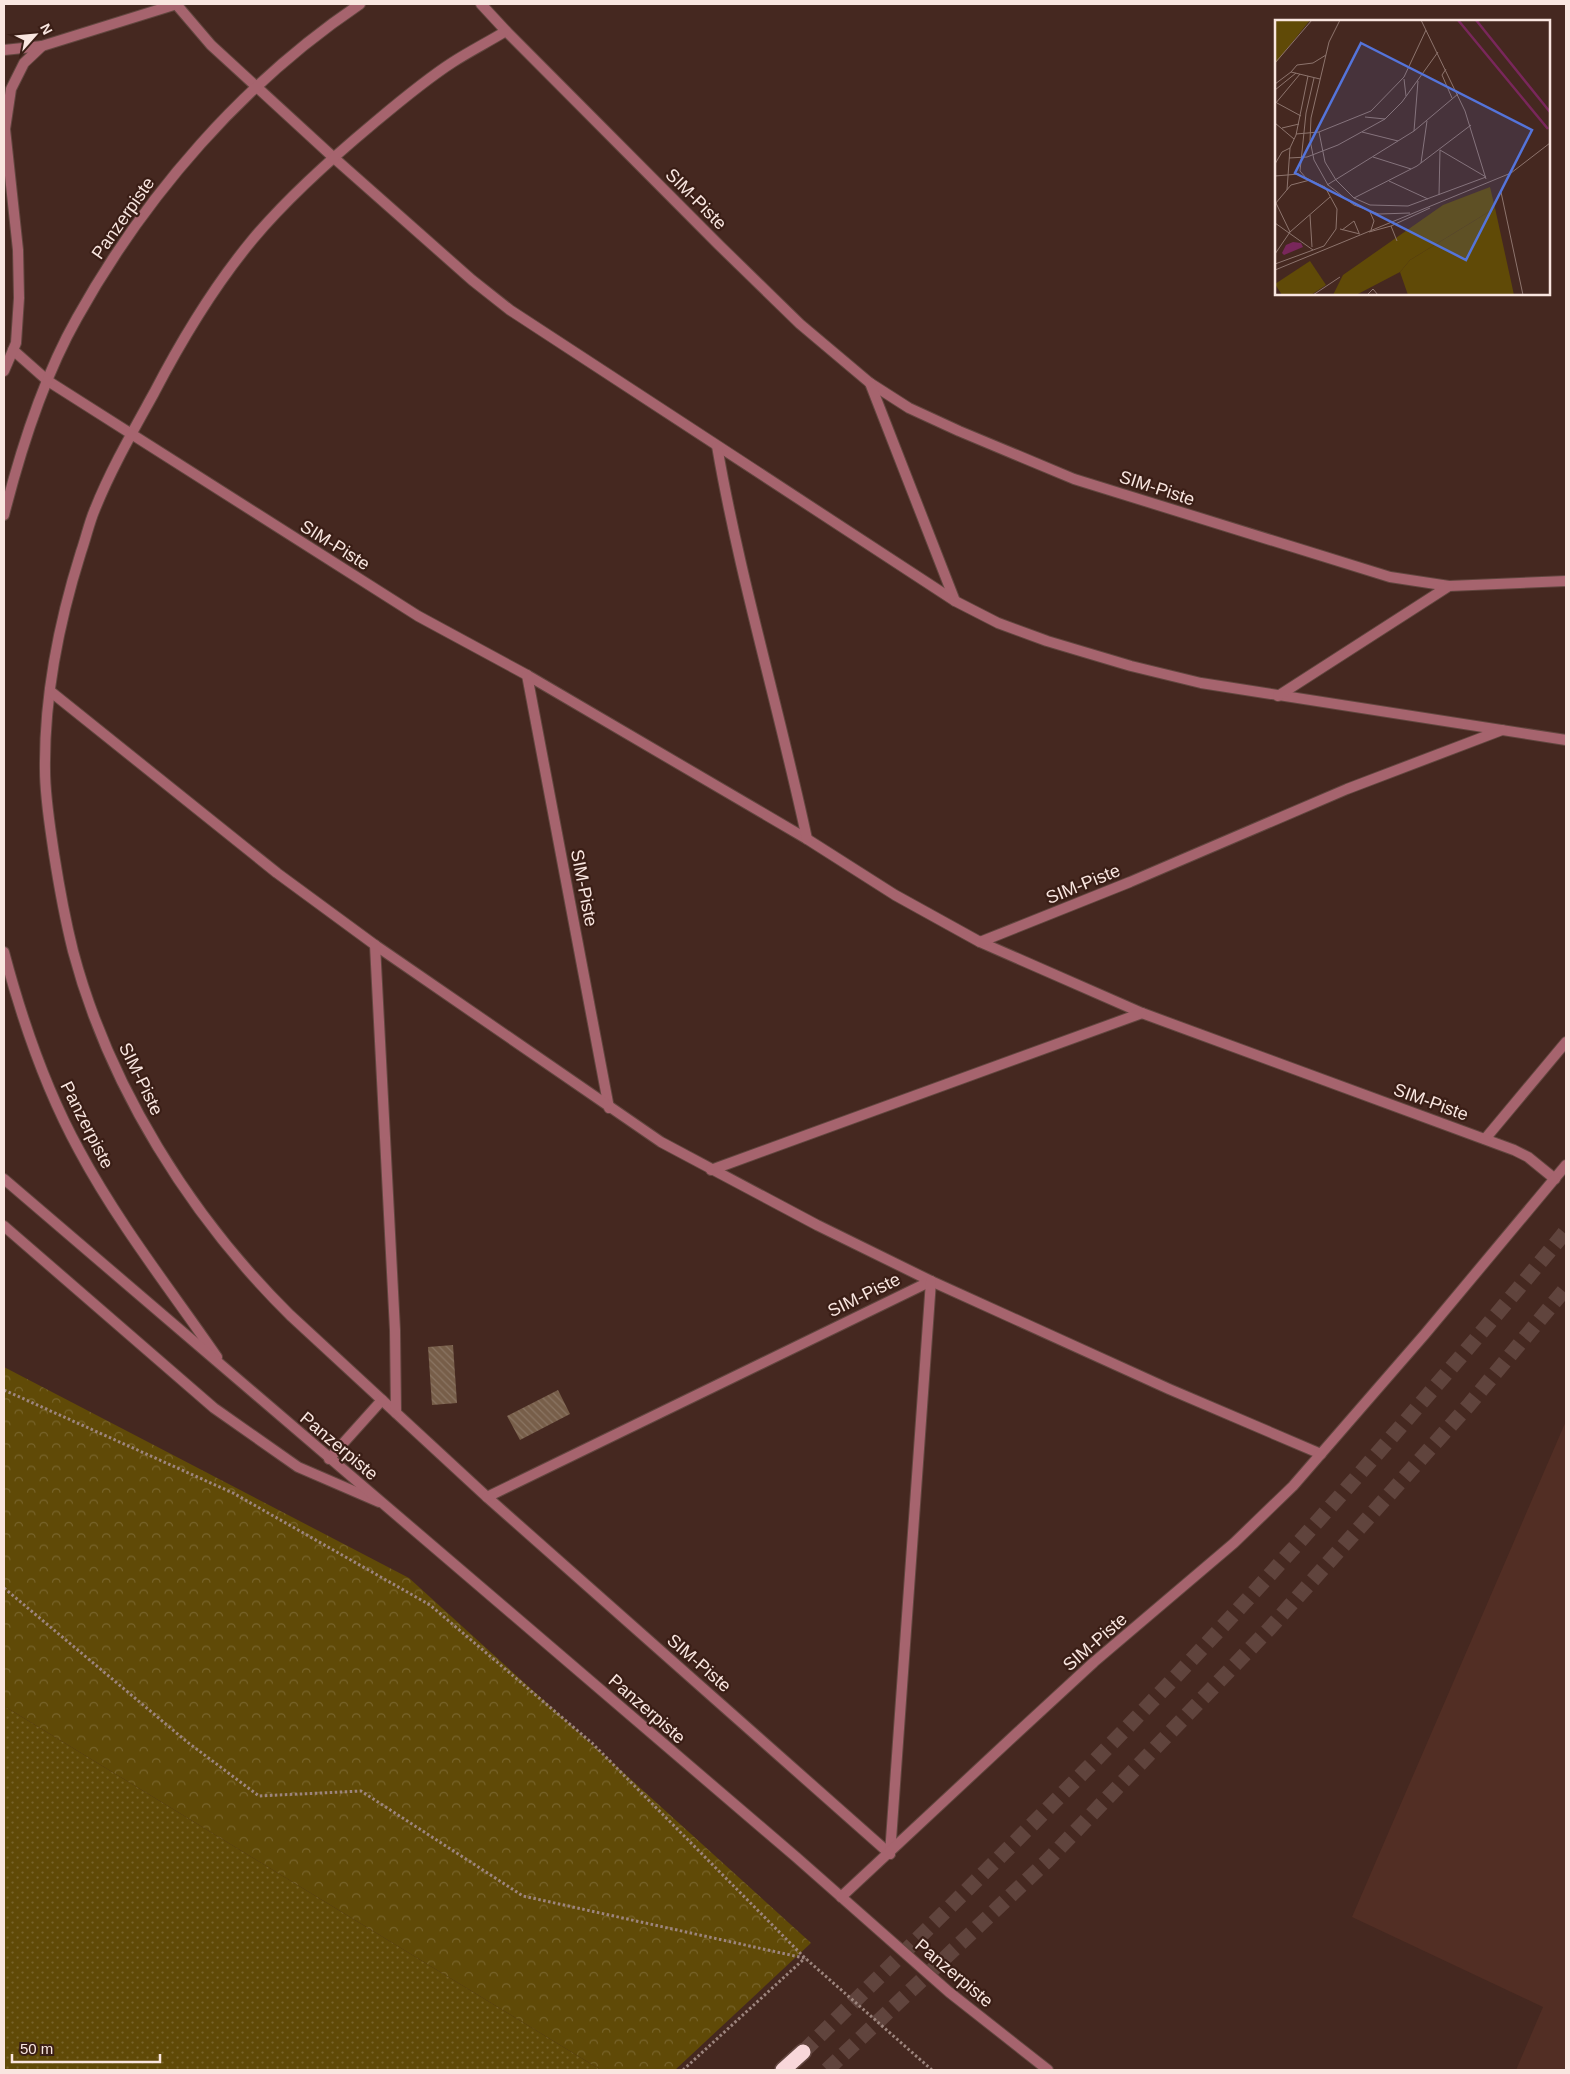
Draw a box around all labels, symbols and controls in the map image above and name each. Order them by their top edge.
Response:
north arrow [10,10,60,60]
inset map [1275,20,1550,295]
text: N [37,21,56,37]
street label: SIM-Piste [661,164,731,234]
street label: Panzerpiste [88,173,158,263]
street label: SIM-Piste [1117,466,1197,510]
street label: SIM-Piste [297,516,373,574]
street label: SIM-Piste [567,848,601,928]
street label: SIM-Piste [1043,860,1123,908]
street label: SIM-Piste [115,1040,167,1118]
street label: Panzerpiste [57,1078,117,1172]
street label: SIM-Piste [1391,1079,1471,1125]
street label: SIM-Piste [825,1269,903,1321]
street label: Panzerpiste [296,1408,382,1484]
street label: SIM-Piste [1059,1609,1131,1675]
street label: SIM-Piste [663,1630,735,1696]
street label: Panzerpiste [605,1670,689,1748]
street label: Panzerpiste [911,1935,997,2011]
scale bar [12,2032,160,2064]
text: 50 m [20,2040,53,2057]

